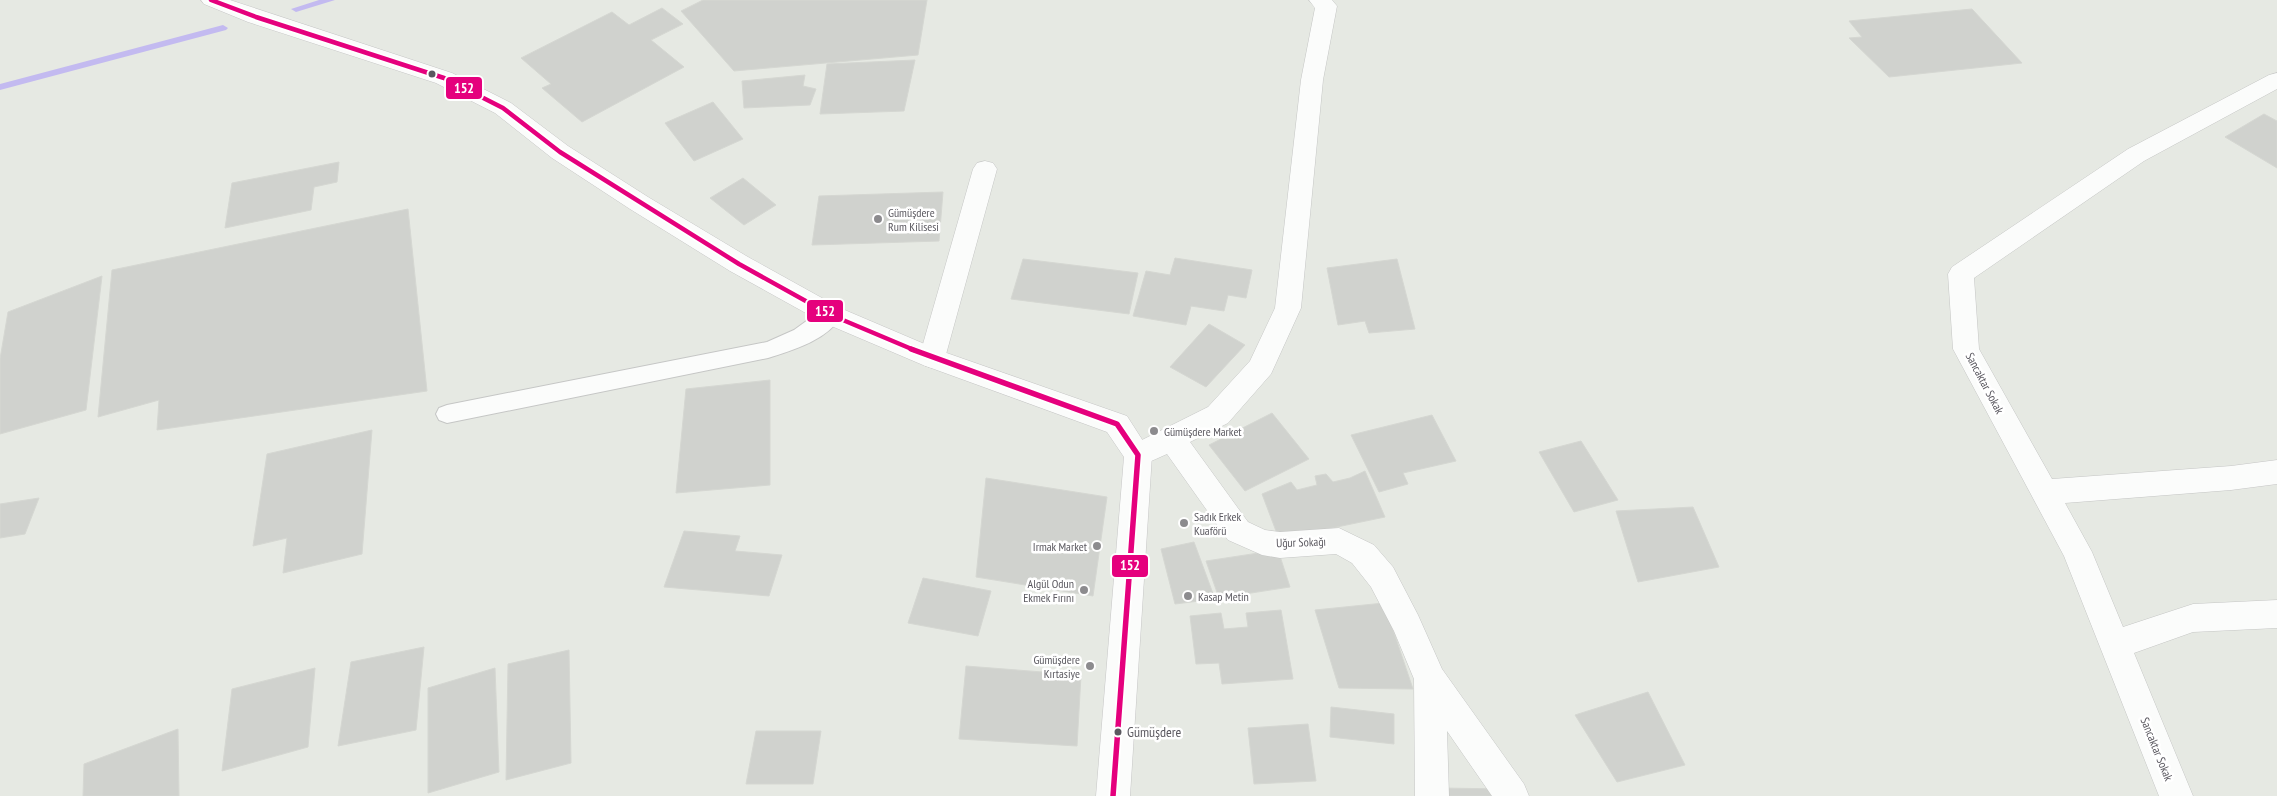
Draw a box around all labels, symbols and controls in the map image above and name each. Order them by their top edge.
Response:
unlabelled marker [427,69,437,79]
line badge: 152 [445,76,483,100]
text: 152 [454,79,474,97]
place label: Gümüşdere Rum Kilisesi [888,205,939,234]
marker: Gümüşdere Rum Kilisesi [872,213,884,225]
line badge: 152 [806,299,844,323]
text: 152 [815,302,835,320]
street label: Sancaktar Sokak [1963,350,2008,417]
place label: Gümüşdere Market [1164,424,1242,439]
marker: Gümüşdere Market [1148,425,1160,437]
place label: Sadık Erkek Kuaförü [1194,509,1242,538]
marker: Sadık Erkek Kuaförü [1178,517,1190,529]
street label: Uğur Sokağı [1276,534,1326,550]
place label: Irmak Market [1033,539,1088,554]
marker: Irmak Market [1091,540,1103,552]
line badge: 152 [1111,554,1149,578]
text: 152 [1120,556,1140,574]
place label: Algül Odun Ekmek Fırını [1023,576,1074,605]
marker: Algül Odun Ekmek Fırını [1078,584,1090,596]
place label: Kasap Metin [1198,589,1249,604]
marker: Kasap Metin [1182,590,1194,602]
place label: Gümüşdere Kırtasiye [1033,652,1080,681]
marker: Gümüşdere Kırtasiye [1084,660,1096,672]
street label: Sancaktar Sokak [2137,715,2177,783]
place label: Gümüşdere [1127,723,1182,741]
marker: Gümüşdere [1113,727,1123,737]

